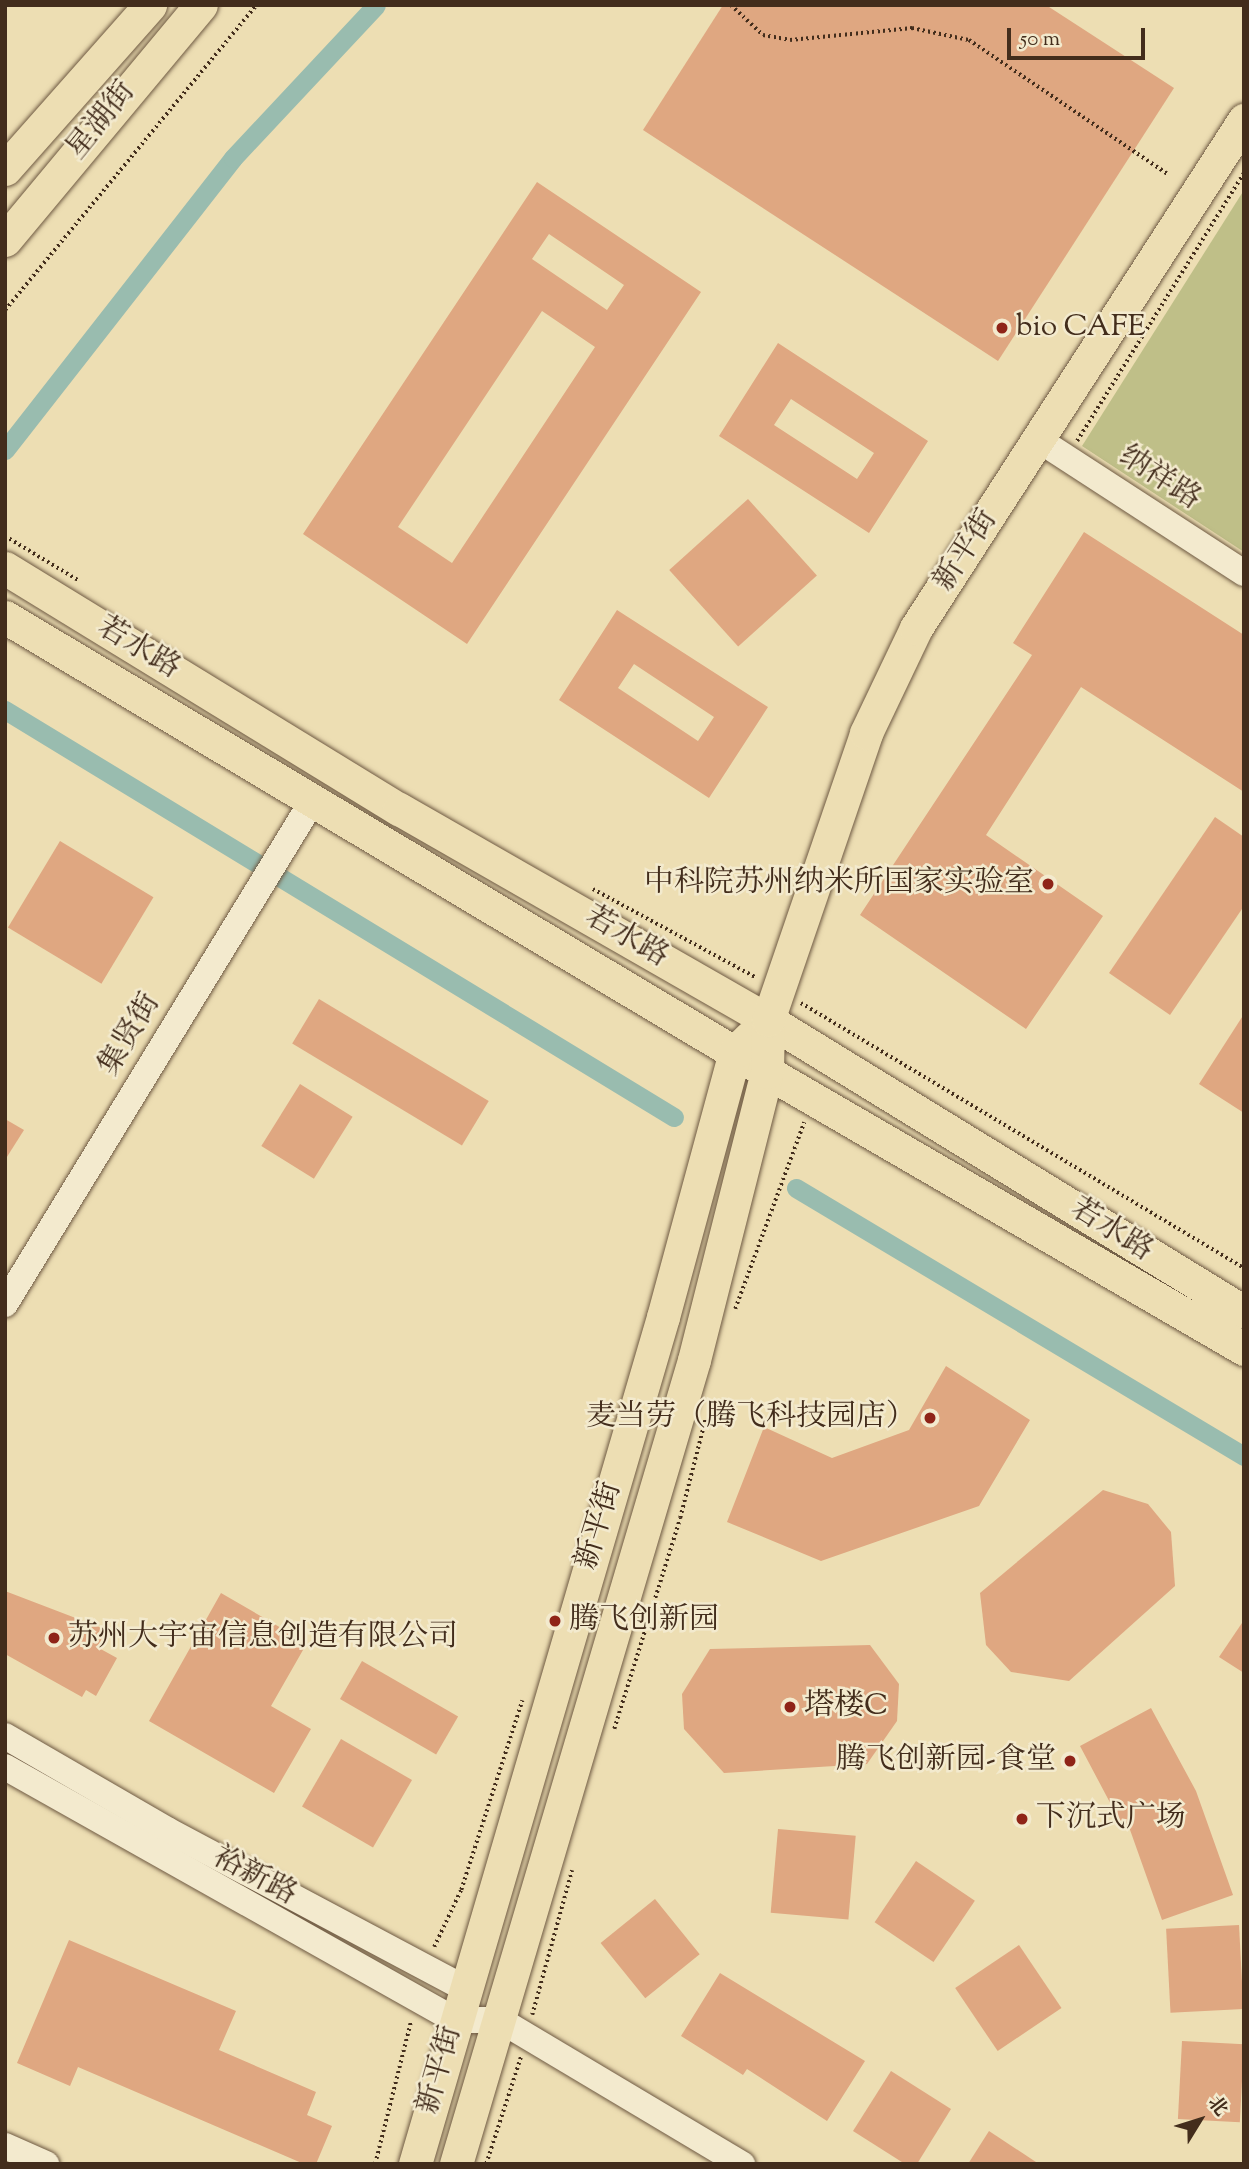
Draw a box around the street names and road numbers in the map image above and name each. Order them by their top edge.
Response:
street label: 星湖街 [60,75,144,167]
street label: 纳祥路 [1111,439,1207,519]
street label: 新平街 [927,503,1007,599]
street label: 若水路 [90,610,186,688]
street label: 若水路 [578,900,674,976]
street label: 集贤街 [92,987,170,1083]
street label: 若水路 [1063,1192,1159,1270]
street label: 新平街 [570,1478,630,1574]
street label: 裕新路 [206,1840,302,1914]
street label: 新平街 [411,2022,471,2118]

